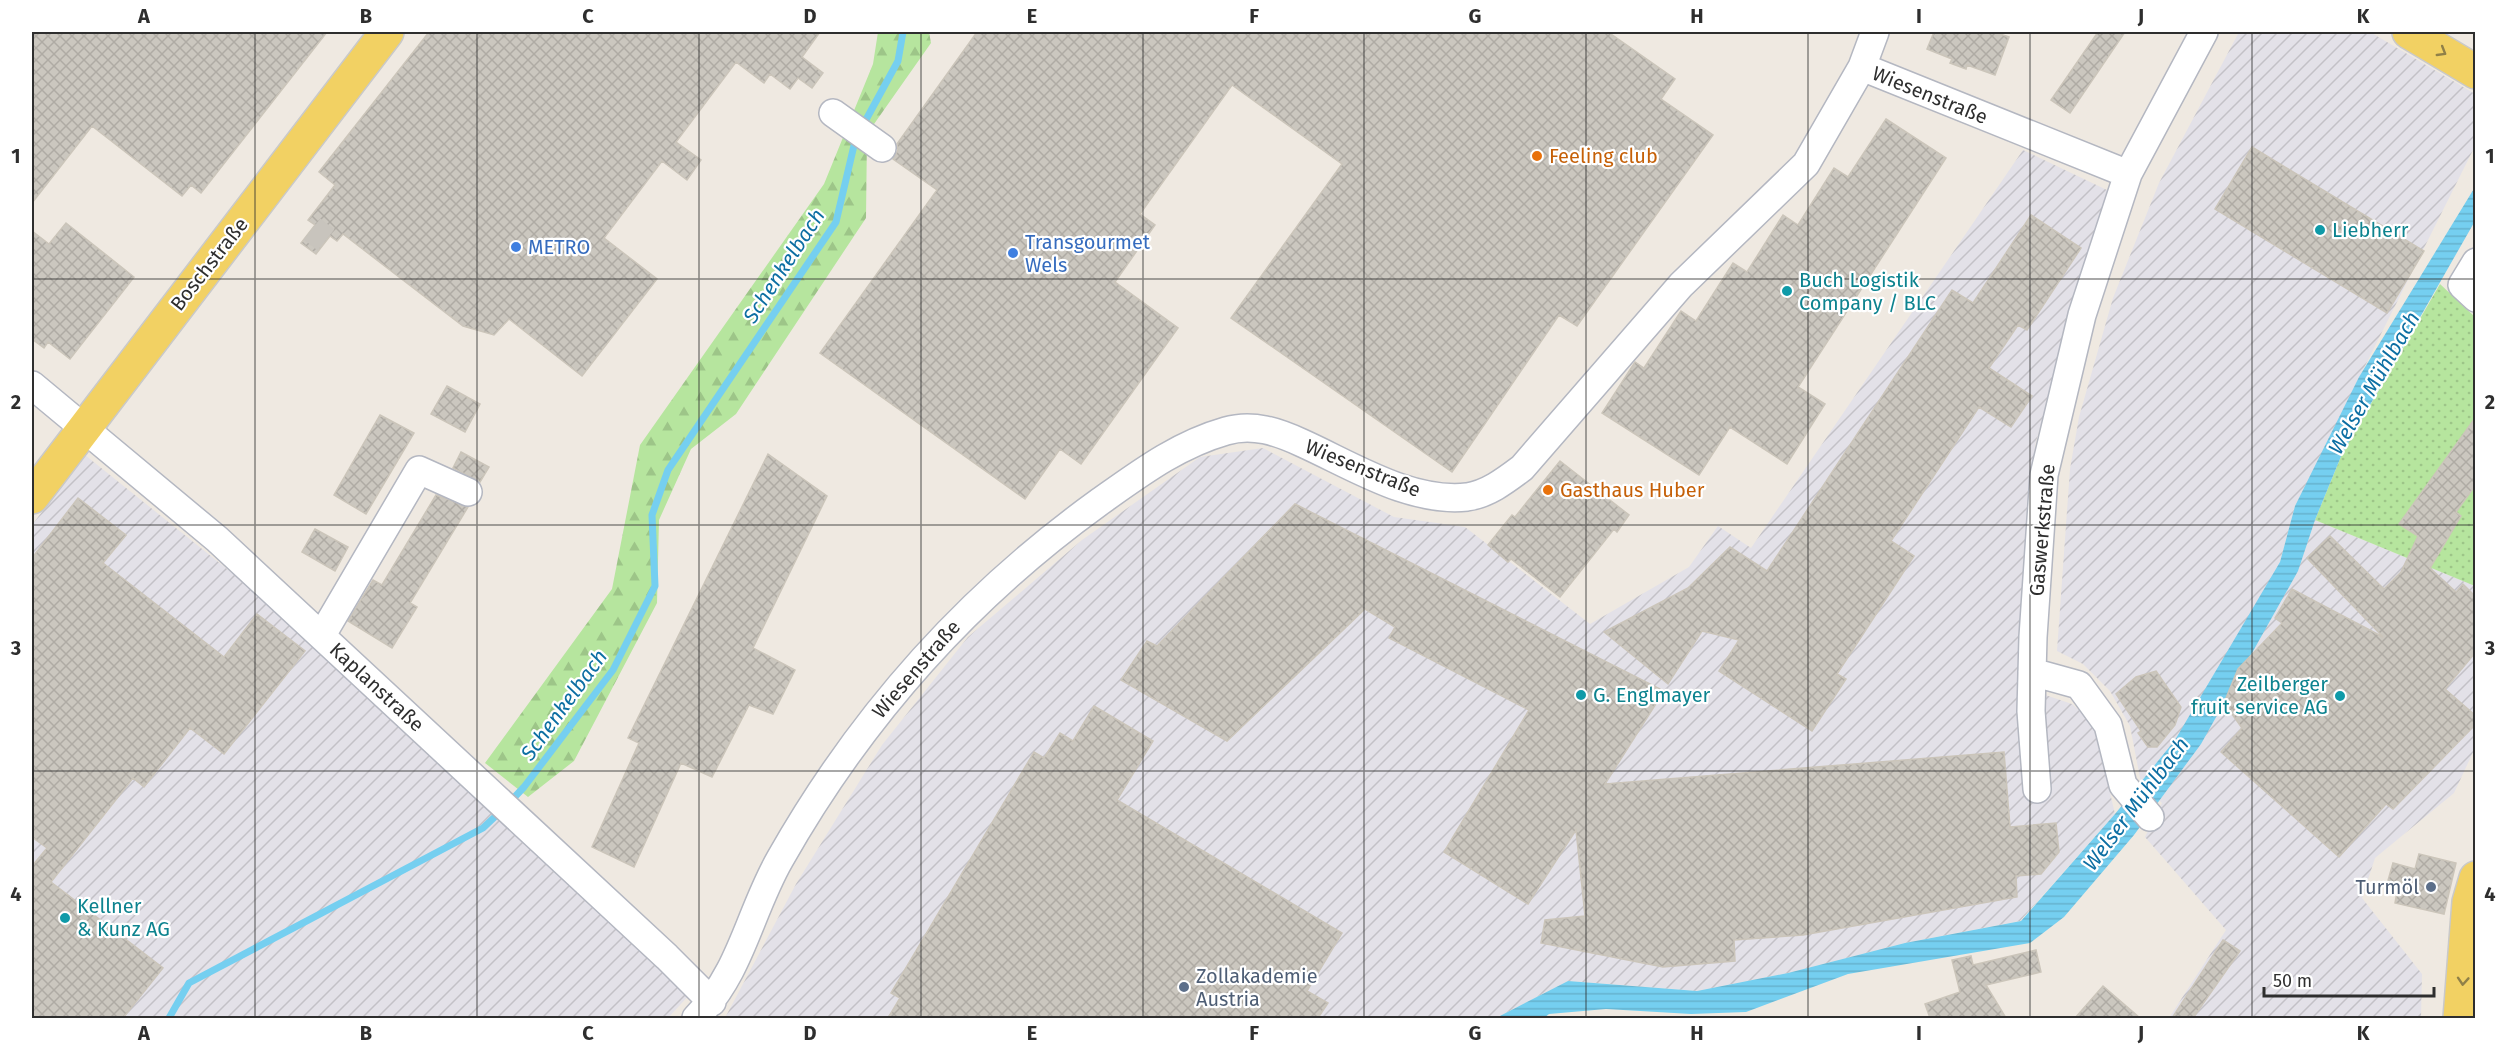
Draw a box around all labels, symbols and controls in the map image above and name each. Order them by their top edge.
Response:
text: A [137,4,151,28]
text: B [360,4,372,28]
text: C [582,4,594,28]
text: D [803,4,817,28]
text: E [1027,4,1037,28]
text: F [1249,4,1259,28]
text: G [1469,4,1481,28]
text: H [1690,4,1704,28]
text: I [1916,4,1922,28]
text: J [2137,4,2144,28]
text: K [2357,4,2370,28]
one-way arrow [2436,44,2446,56]
street label: Wiesenstraße [1869,61,1991,129]
text: 1 [11,144,21,168]
place label: Feeling club [1549,144,1658,168]
text: 1 [2485,144,2495,168]
marker: Feeling club [1530,149,1544,163]
water label: Schenkelbach [737,204,831,329]
street label: Boschstraße [165,213,253,315]
place label: Liebherr [2332,218,2409,242]
marker: Liebherr [2313,223,2327,237]
place label: Transgourmet Wels [1025,230,1151,277]
place label: METRO [528,235,590,259]
marker: METRO [509,240,523,254]
marker: Transgourmet Wels [1006,246,1020,260]
place label: Buch Logistik Company / BLC [1799,268,1936,315]
marker: Buch Logistik Company / BLC [1780,284,1794,298]
water label: Welser Mühlbach [2323,307,2425,459]
text: 2 [11,390,21,414]
text: 2 [2485,390,2495,414]
street label: Wiesenstraße [1302,434,1424,502]
street label: Gaswerkstraße [2024,463,2060,597]
place label: Gasthaus Huber [1560,478,1705,502]
marker: Gasthaus Huber [1541,483,1555,497]
street label: Wiesenstraße [867,615,965,723]
text: 3 [10,636,21,660]
text: 3 [2484,636,2495,660]
street label: Kaplanstraße [325,637,429,737]
water label: Schenkelbach [514,644,613,766]
place label: Zeilberger fruit service AG [2191,672,2328,719]
place label: G. Englmayer [1593,683,1711,707]
marker: G. Englmayer [1574,688,1588,702]
marker: Zeilberger fruit service AG [2333,689,2347,703]
water label: Welser Mühlbach [2077,732,2195,876]
place label: Turmöl [2355,875,2419,899]
marker: Turmöl [2424,880,2438,894]
text: 4 [10,882,22,906]
text: 4 [2484,882,2496,906]
place label: Kellner & Kunz AG [77,894,170,941]
marker: Kellner & Kunz AG [58,911,72,925]
scale bar [2264,960,2434,998]
place label: Zollakademie Austria [1196,964,1318,1011]
text: 50 m [2273,970,2312,992]
one-way arrow [2457,977,2470,986]
marker: Zollakademie Austria [1177,980,1191,994]
text: A [137,1021,151,1045]
text: B [360,1021,372,1045]
text: C [582,1021,594,1045]
text: D [803,1021,817,1045]
text: E [1027,1021,1037,1045]
text: F [1249,1021,1259,1045]
text: G [1469,1021,1481,1045]
text: H [1690,1021,1704,1045]
text: I [1916,1021,1922,1045]
text: J [2137,1021,2144,1045]
text: K [2357,1021,2370,1045]

